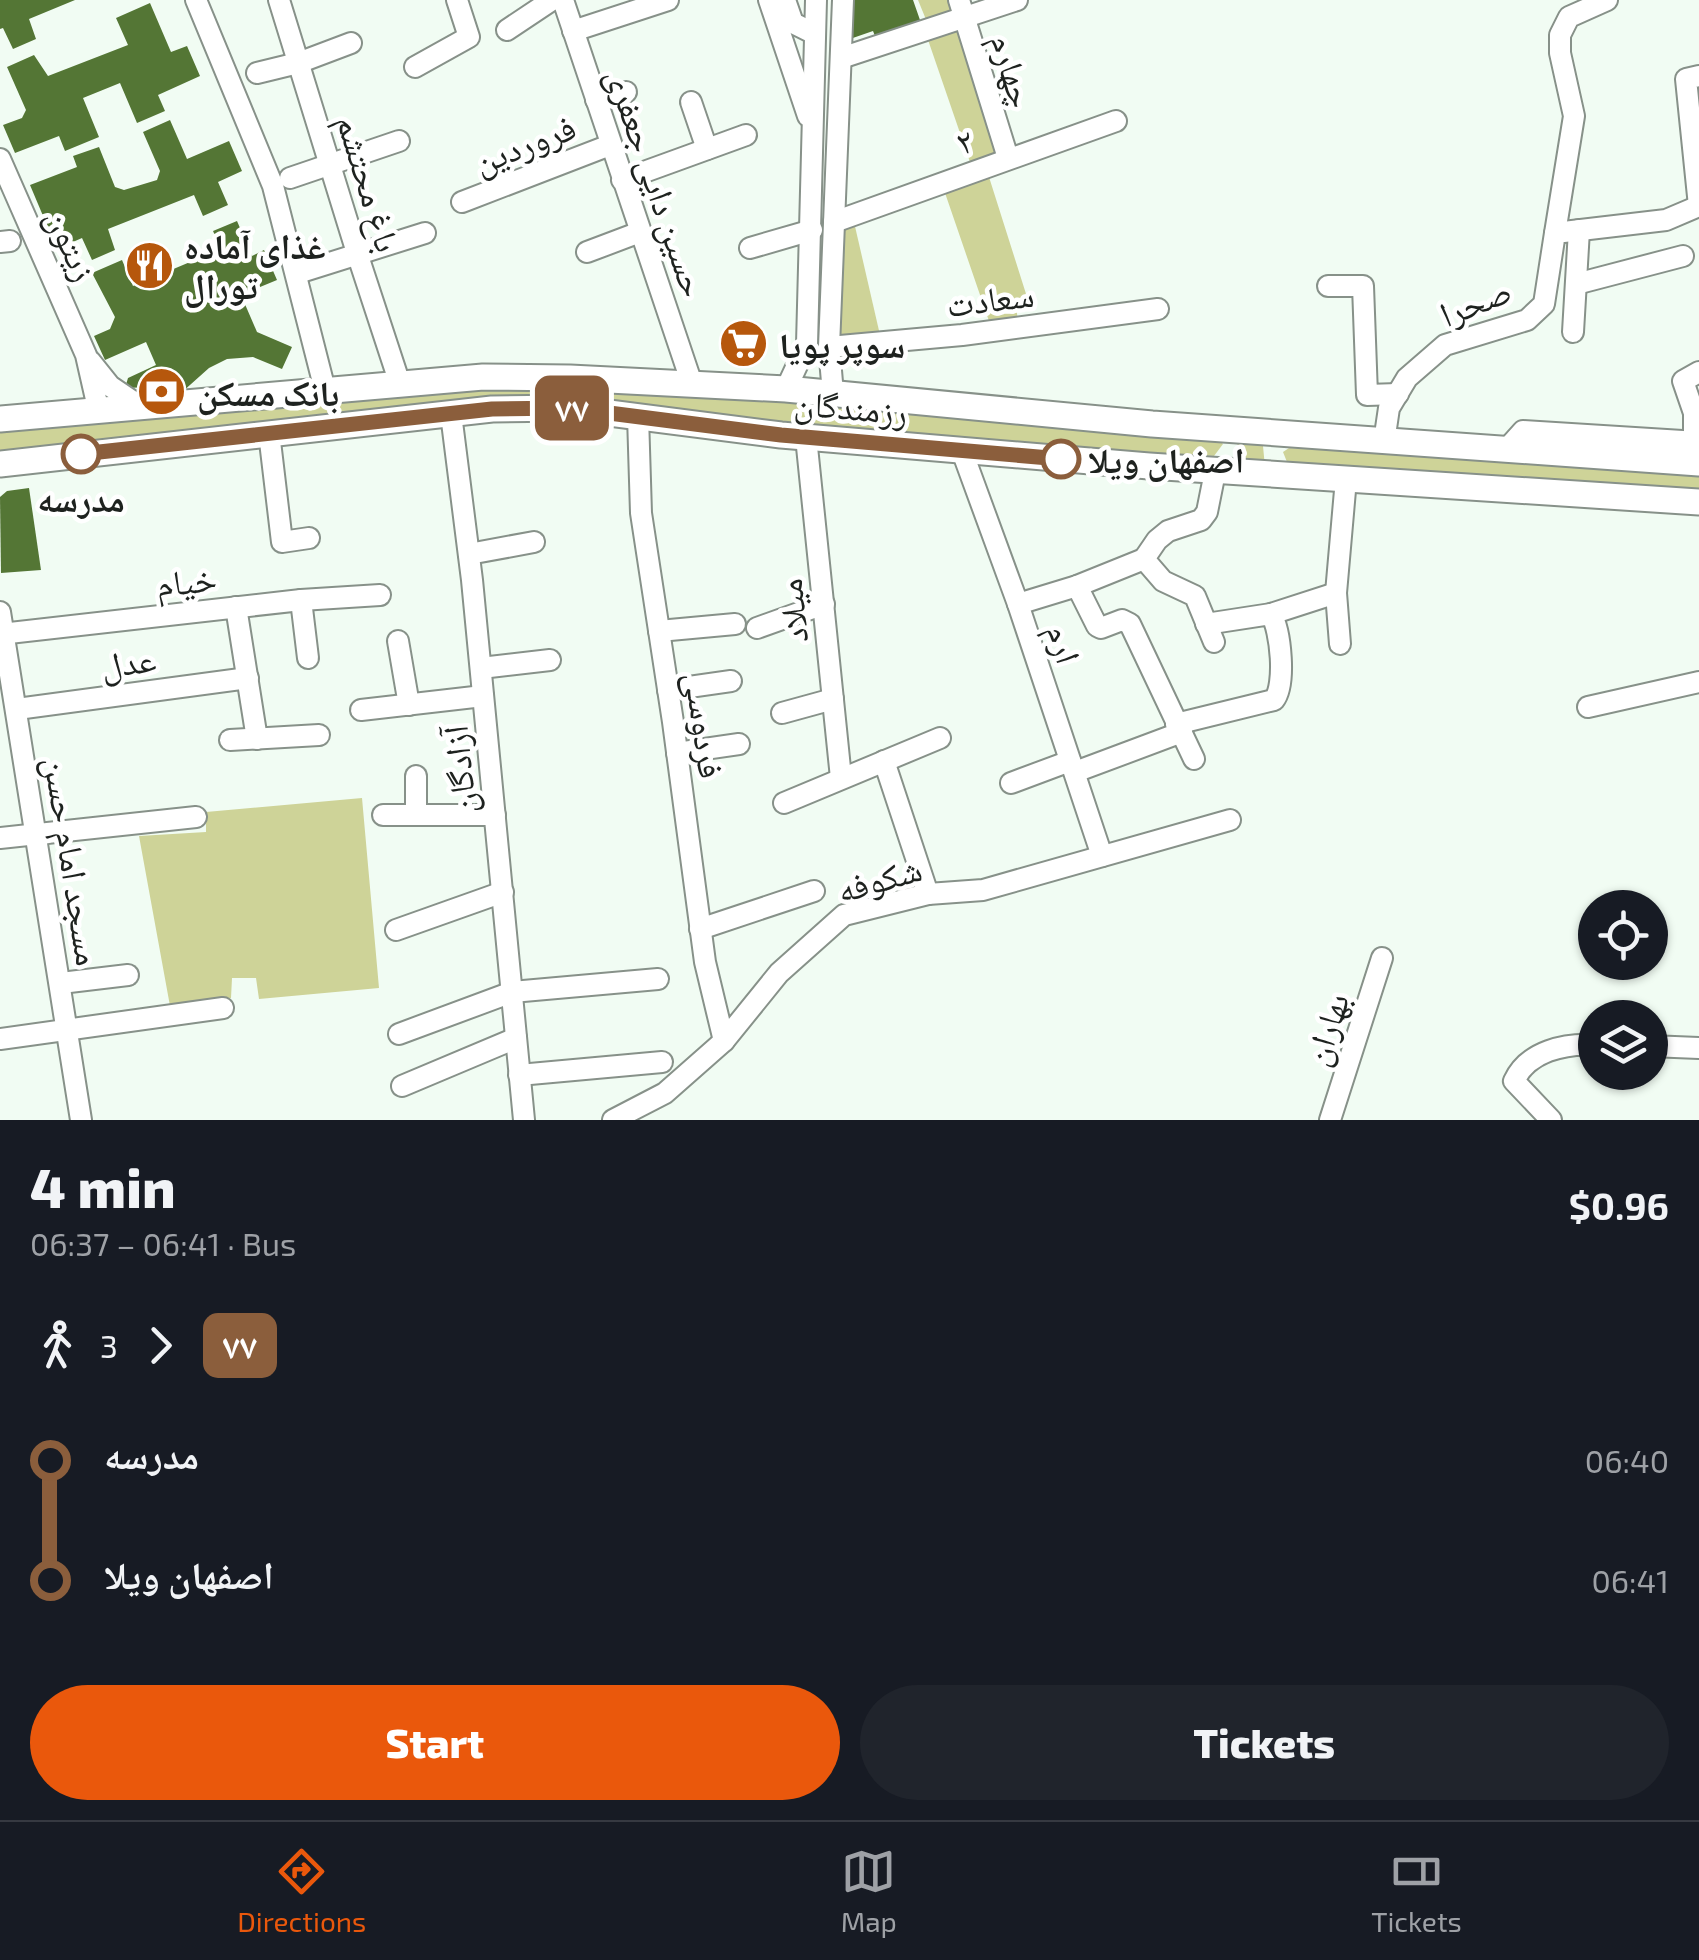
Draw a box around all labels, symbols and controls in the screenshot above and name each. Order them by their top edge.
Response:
street label: چهارم [979,28,1045,113]
street label: حسین دایی جعفری [597,62,717,303]
street label: فروردین [467,104,582,183]
street label: باغ محتشم [325,109,411,258]
street label: ۲ [949,118,979,162]
street label: زیتون [37,201,107,288]
place label: غذای آماده تورال [184,224,326,308]
restaurant icon: غذای آماده تورال [123,239,175,291]
street label: صحرا [1433,268,1517,334]
street label: سعادت [944,272,1036,324]
supermarket icon: سوپر پویا [718,318,770,370]
place label: سوپر پویا [779,323,905,367]
bank icon: بانک مسکن [136,366,188,418]
place label: بانک مسکن [197,371,339,416]
line badge: ۷۷ [527,376,617,440]
street label: رزمندگان [792,380,909,434]
text: ۷۷ [555,387,589,429]
marker: مدرسه [62,435,100,473]
place label: اصفهان ویلا [1088,438,1244,482]
marker: اصفهان ویلا [1042,440,1080,478]
place label: مدرسه [37,477,125,519]
street label: خیام [154,556,219,608]
street label: میلاد [767,577,816,645]
street label: ارم [1035,618,1091,669]
street label: عدل [98,636,158,688]
street label: فردوسی [676,669,734,781]
street label: آزادگان [432,722,486,816]
street label: مسجد امام حسن [33,754,111,969]
street label: شکوفه [832,846,926,910]
map controls [1578,890,1668,1090]
button: locate [1578,890,1668,980]
street label: بهاران [1294,987,1358,1071]
button: layers [1578,1000,1668,1090]
text: 4 min [30,1153,176,1219]
text: $0.96 [1569,1182,1669,1228]
text: 06:37 – 06:41 · Bus [30,1224,296,1262]
icon: walk [30,1318,85,1373]
icon: forward [133,1318,188,1373]
text: ۷۷ [223,1324,257,1366]
text: 3 [100,1326,118,1364]
text: مدرسه [104,1431,199,1477]
text: 06:40 [1585,1441,1669,1479]
text: اصفهان ویلا [104,1551,274,1597]
text: 06:41 [1591,1561,1669,1599]
button: Start [30,1685,840,1800]
button: Tickets [860,1685,1669,1800]
tab: Directions [237,1844,366,1938]
tab: Map [841,1844,897,1938]
tab: Tickets [1371,1844,1462,1938]

